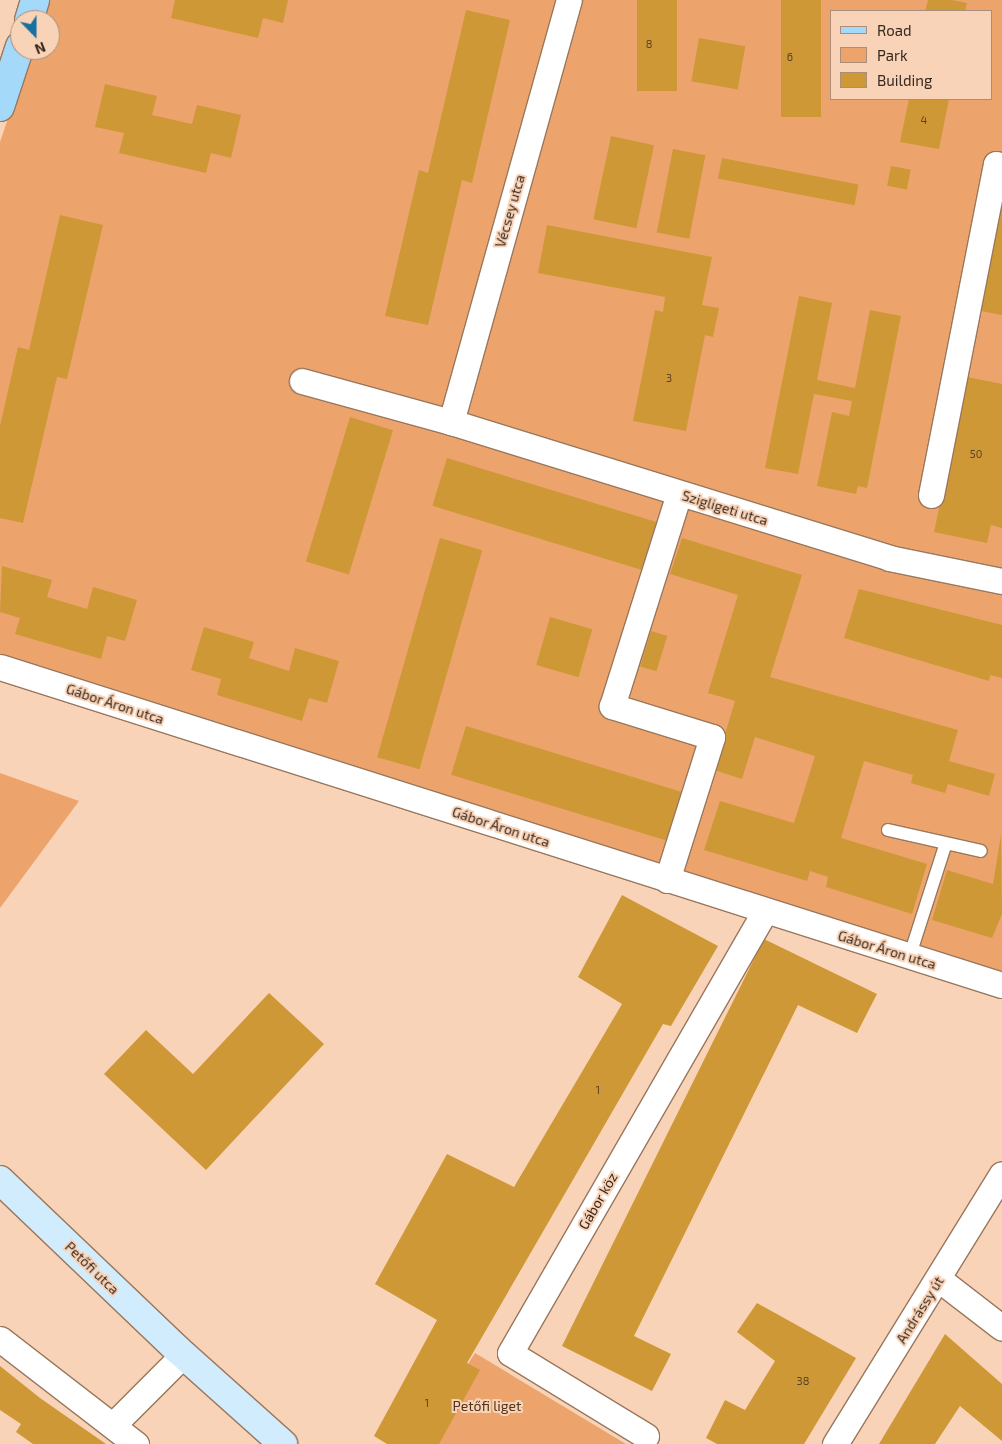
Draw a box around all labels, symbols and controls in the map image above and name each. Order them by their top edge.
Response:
north arrow [10,10,60,60]
legend [830,10,992,100]
text: Road [877,21,912,39]
house number: 8 [646,37,652,51]
text: N [33,39,48,58]
text: Park [877,46,908,64]
house number: 6 [787,50,793,64]
text: Building [877,71,932,89]
house number: 4 [921,113,927,127]
street label: Vécsey utca [492,172,528,250]
house number: 3 [666,371,672,385]
house number: 50 [970,447,982,461]
street label: Szigligeti utca [680,487,770,529]
street label: Gábor Áron utca [64,680,166,728]
street label: Gábor Áron utca [450,803,552,851]
street label: Gábor Áron utca [836,927,938,973]
house number: 1 [596,1083,600,1097]
street label: Gábor köz [575,1169,621,1233]
street label: Petőfi utca [62,1238,122,1298]
street label: Andrássy út [893,1273,947,1347]
house number: 38 [797,1374,809,1388]
house number: 1 [425,1396,429,1410]
park label: Petőfi liget [453,1398,521,1414]

